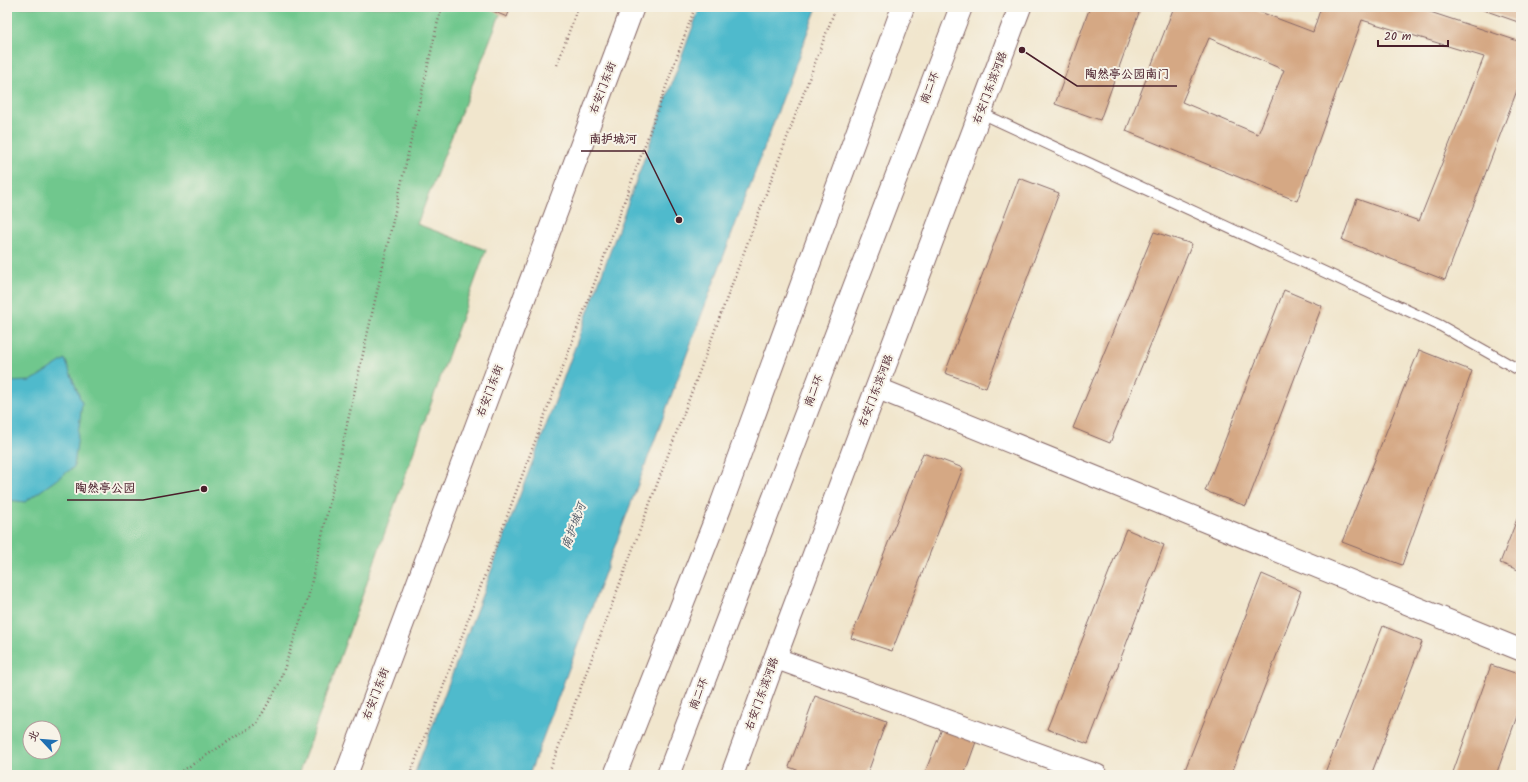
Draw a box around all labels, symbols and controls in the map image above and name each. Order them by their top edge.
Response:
scale bar [1378,22,1448,48]
text: 20 m [1384,27,1412,46]
street label: 右安门东滨河路 [968,49,1012,127]
street label: 右安门东街 [585,58,622,117]
callout: 陶然亭公园南门 [1077,62,1177,86]
text: 陶然亭公园南门 [1085,65,1169,84]
street label: 南二环 [916,69,944,107]
callout: 南护城河 [581,127,645,151]
text: 南护城河 [589,130,637,149]
street label: 右安门东滨河路 [854,352,898,430]
street label: 右安门东街 [472,361,509,420]
street label: 南二环 [800,372,828,410]
callout: 陶然亭公园 [67,476,143,500]
text: 陶然亭公园 [75,479,135,498]
water label: 南护城河 [557,498,592,552]
street label: 右安门东滨河路 [740,655,784,733]
street label: 右安门东街 [358,664,395,723]
street label: 南二环 [685,675,713,713]
north arrow [22,720,62,760]
text: 北 [23,727,44,745]

